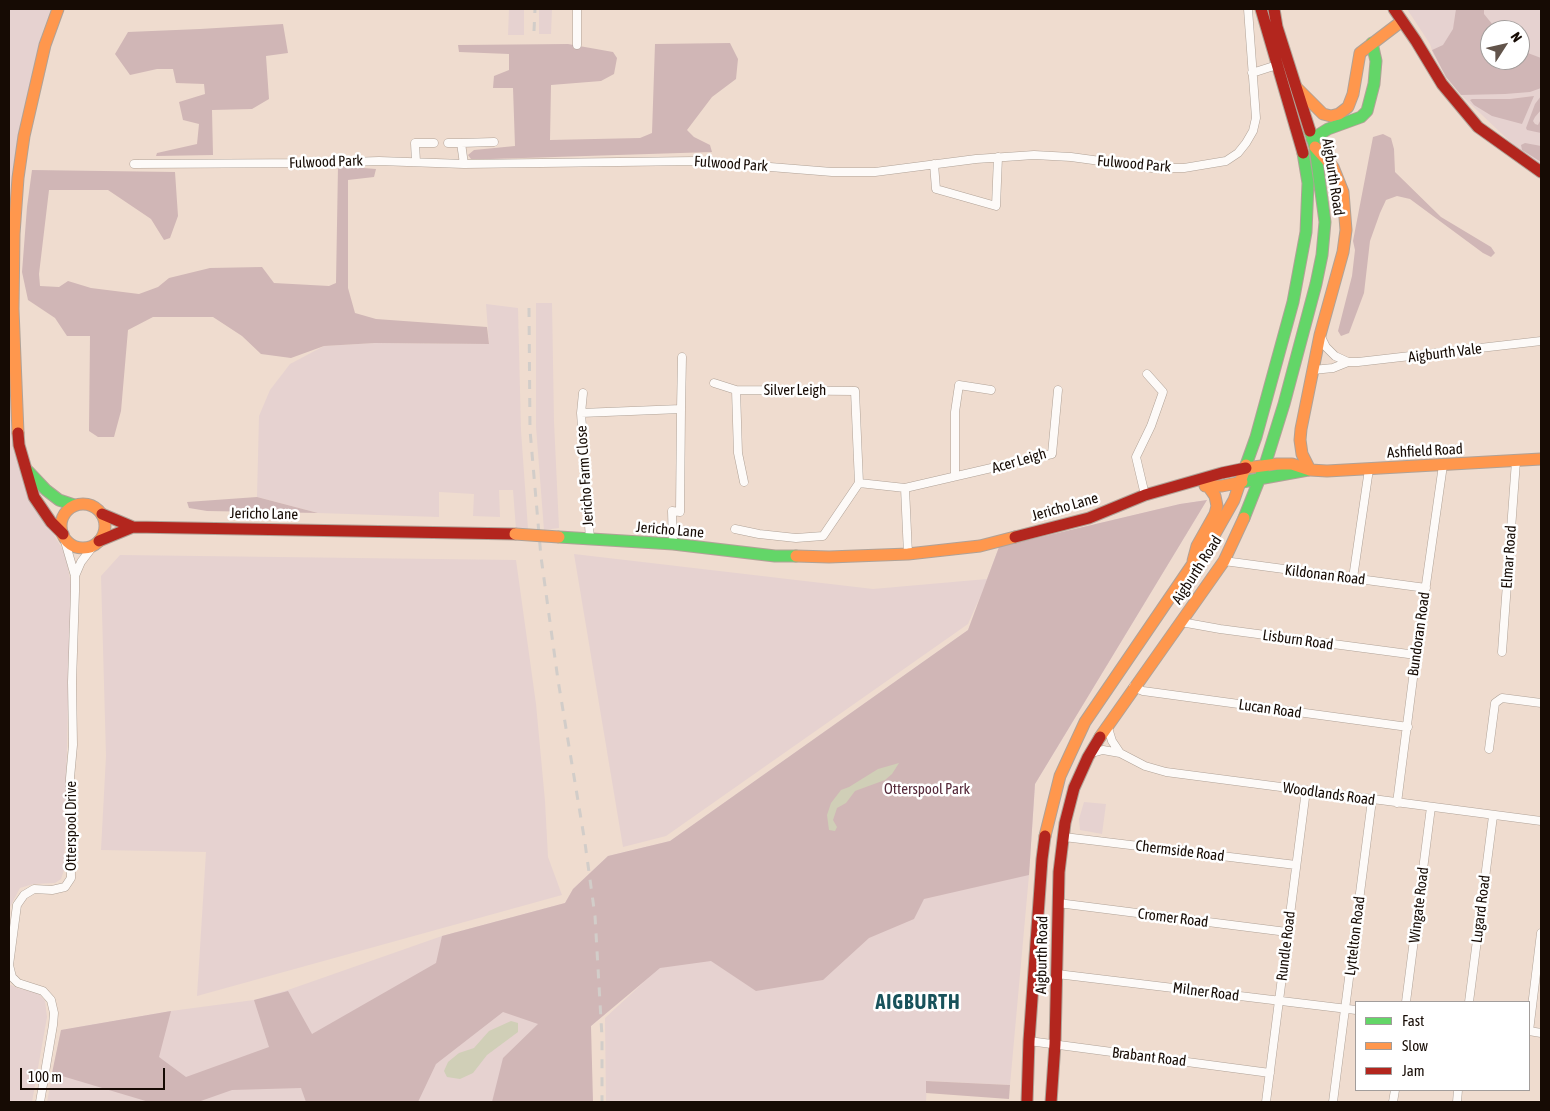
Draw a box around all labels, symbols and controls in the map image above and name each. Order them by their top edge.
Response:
north arrow [1480,20,1530,70]
text: N [1508,29,1525,45]
street label: Aigburth Road [1318,137,1348,217]
street label: Fulwood Park [289,152,363,172]
street label: Fulwood Park [693,152,769,176]
street label: Fulwood Park [1096,152,1172,176]
street label: Aigburth Vale [1407,340,1483,366]
street label: Silver Leigh [764,381,826,399]
street label: Jericho Farm Close [572,425,598,527]
street label: Ashfield Road [1387,440,1463,462]
street label: Acer Leigh [990,445,1048,477]
street label: Jericho Lane [1030,489,1100,525]
street label: Jericho Lane [230,504,298,524]
street label: Jericho Lane [635,518,705,542]
street label: Elmar Road [1498,525,1520,589]
street label: Aigburth Road [1168,532,1226,608]
street label: Kildonan Road [1284,561,1366,589]
street label: Bundoran Road [1404,591,1434,677]
street label: Lisburn Road [1261,626,1335,654]
street label: Lucan Road [1237,696,1303,722]
street label: Woodlands Road [1282,779,1376,809]
park label: Otterspool Park [884,780,970,798]
street label: Otterspool Drive [62,781,80,871]
street label: Chermside Road [1135,837,1225,865]
street label: Wingate Road [1405,866,1433,944]
street label: Lugard Road [1468,874,1494,944]
street label: Lyttelton Road [1341,895,1369,977]
street label: Cromer Road [1137,905,1209,931]
street label: Rundle Road [1273,910,1299,982]
street label: Aigburth Road [1032,916,1052,994]
street label: Milner Road [1172,979,1240,1005]
district label: AIGBURTH [874,991,962,1015]
legend [1355,1001,1530,1091]
text: Fast [1402,1012,1424,1029]
text: Slow [1402,1037,1428,1054]
street label: Brabant Road [1111,1044,1187,1070]
scale bar [22,1058,168,1090]
text: Jam [1402,1062,1425,1079]
text: 100 m [28,1068,62,1085]

